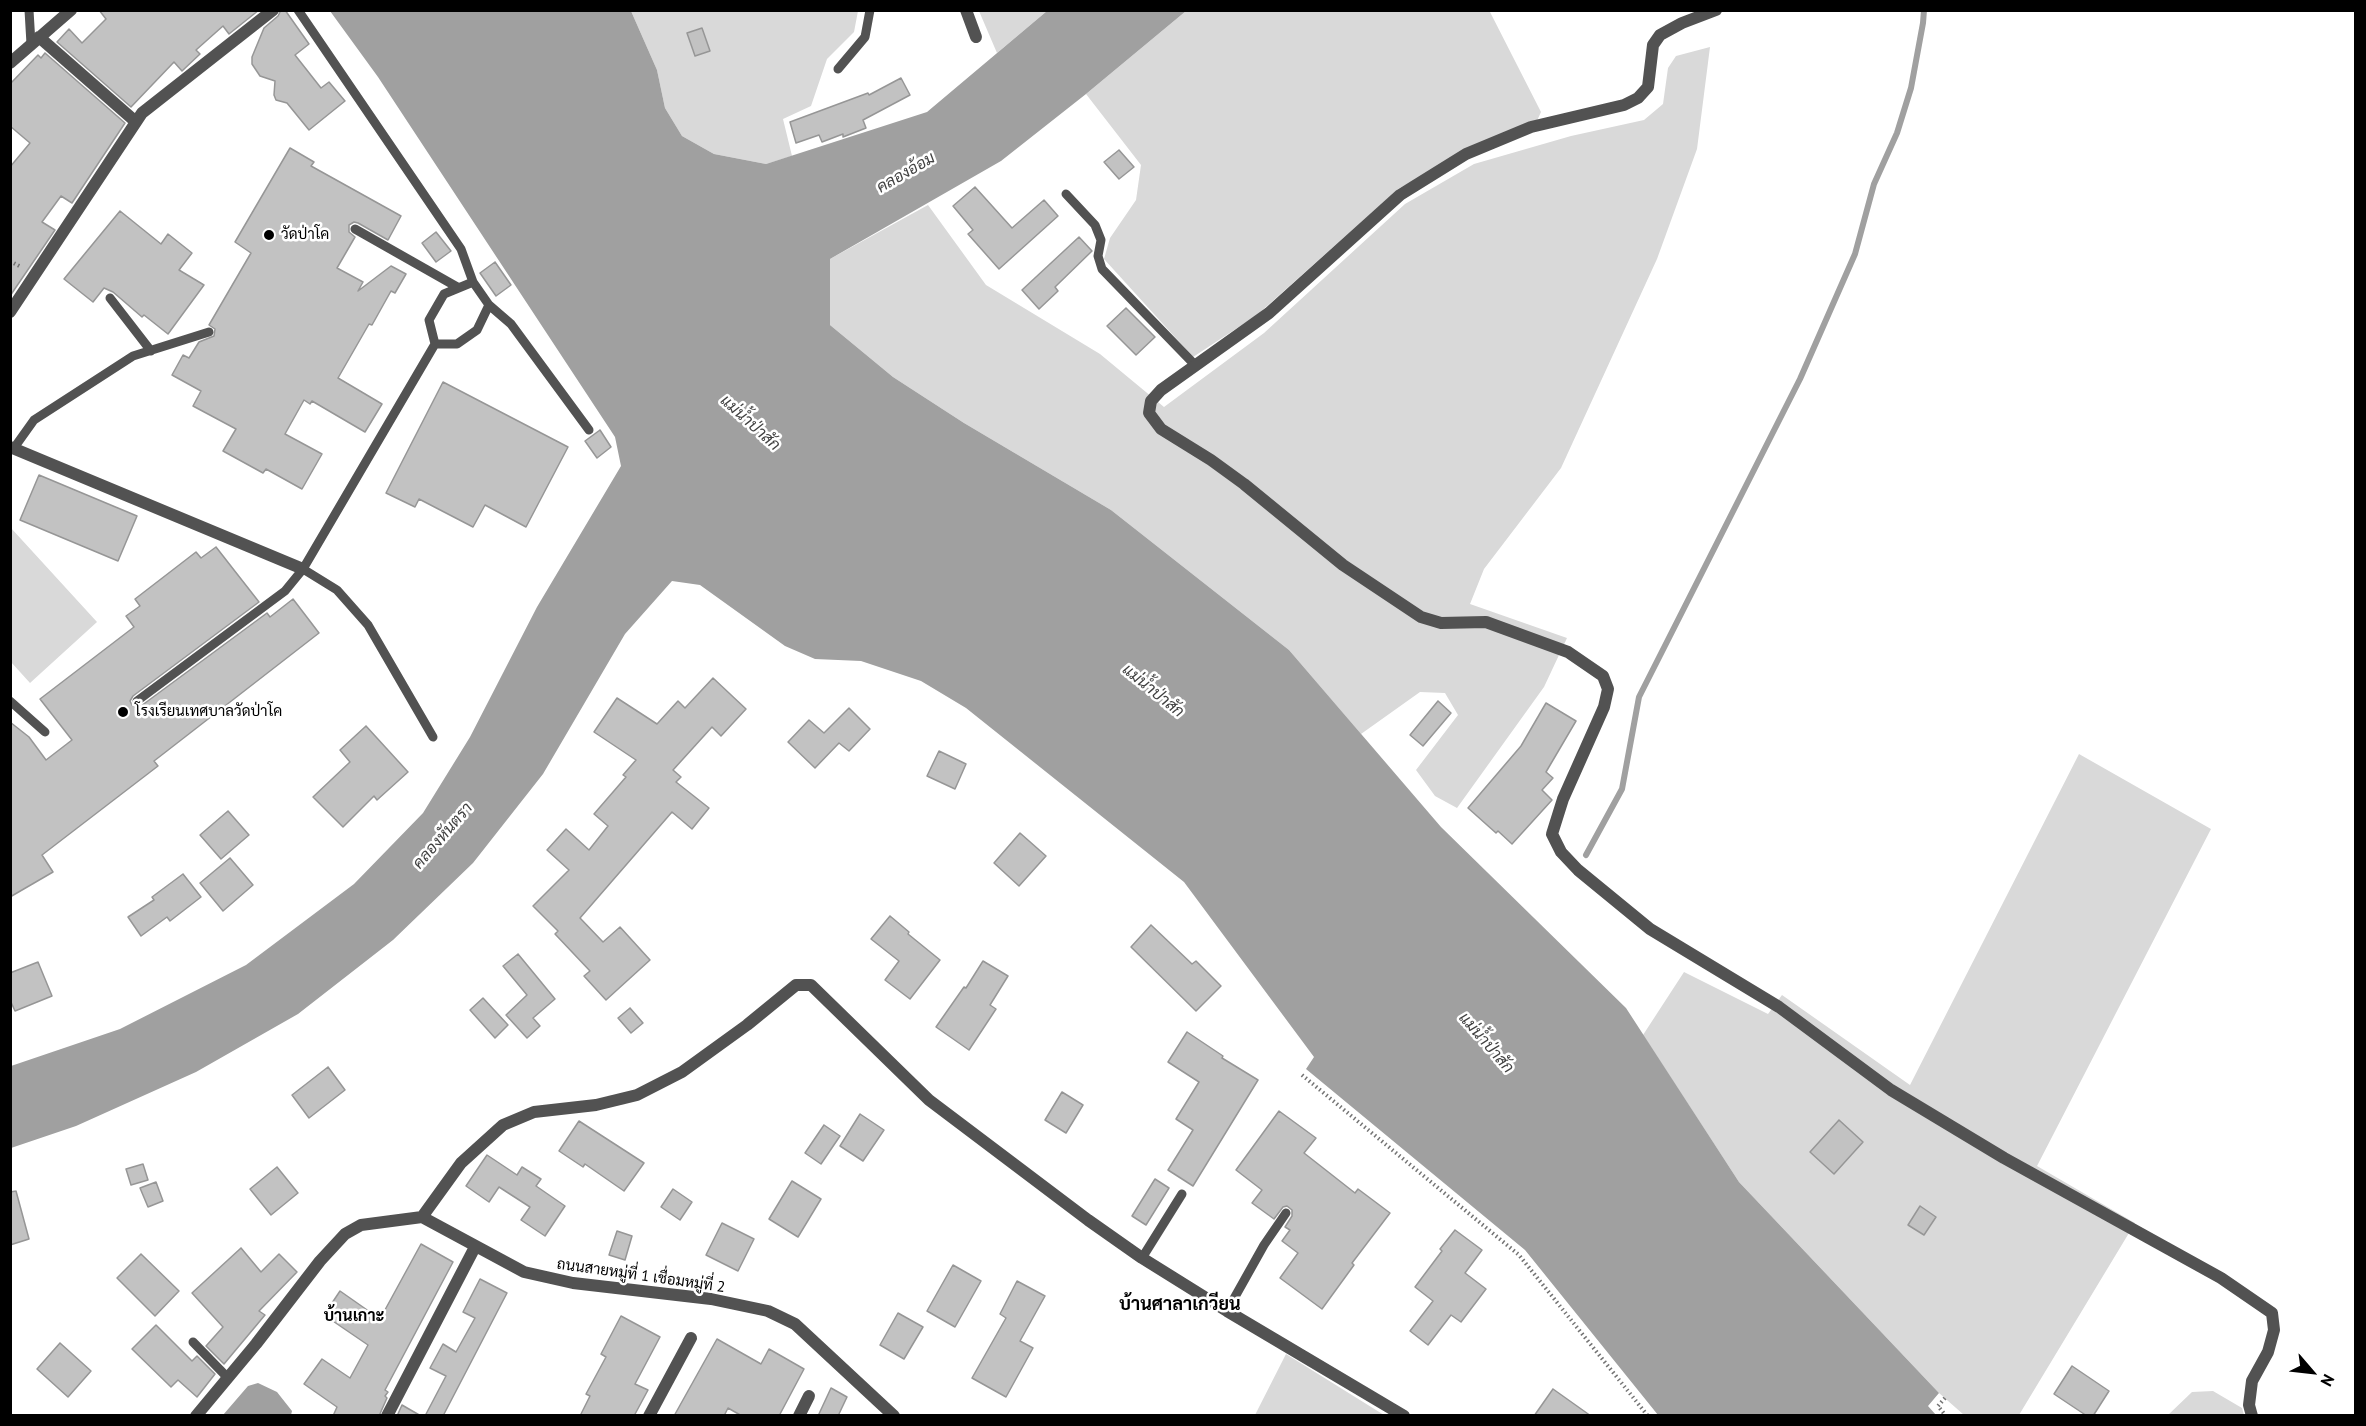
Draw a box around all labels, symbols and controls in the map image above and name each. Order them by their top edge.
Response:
water label: คลองอ้อม [873,149,939,197]
place label: วัดป่าโค [281,226,329,244]
marker: วัดป่าโค [262,228,276,242]
water label: แม่น้ำป่าสัก [716,391,784,455]
water label: แม่น้ำป่าสัก [1118,660,1188,722]
place label: โรงเรียนเทศบาลวัดป่าโค [135,703,282,721]
marker: โรงเรียนเทศบาลวัดป่าโค [116,705,130,719]
water label: คลองหันตรา [409,799,477,873]
water label: แม่น้ำป่าสัก [1455,1009,1517,1077]
street label: ถนนสายหมู่ที่ 1 เชื่อมหมู่ที่ 2 [556,1255,726,1297]
district label: บ้านศาลาเกวียน [1119,1294,1241,1316]
district label: บ้านเกาะ [324,1306,384,1326]
north arrow [2282,1342,2342,1402]
text: N [2317,1371,2339,1390]

